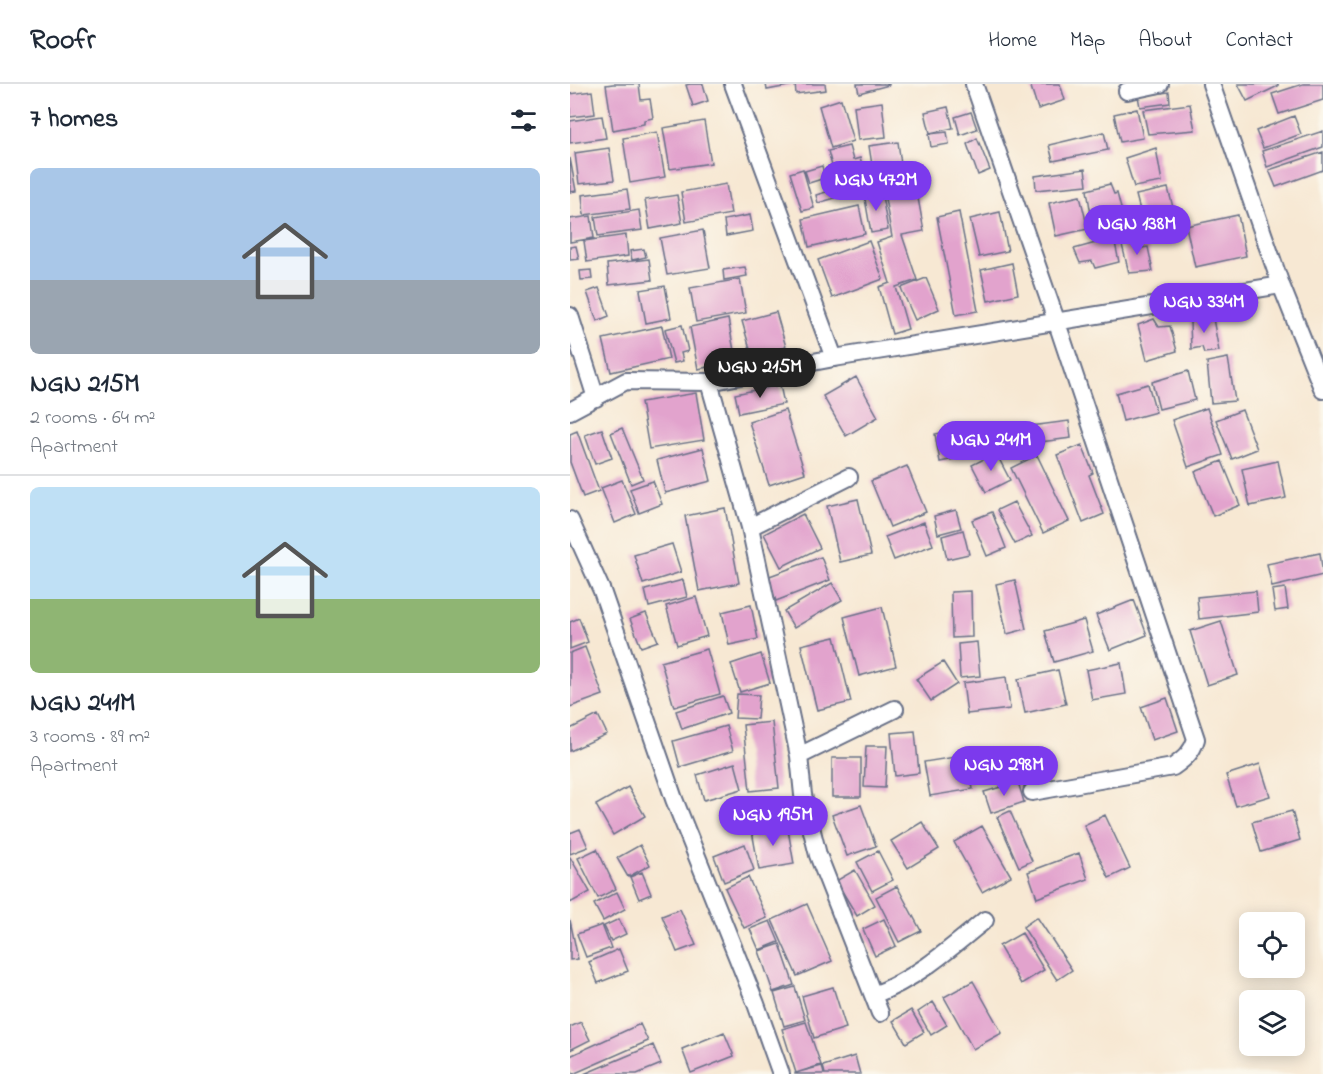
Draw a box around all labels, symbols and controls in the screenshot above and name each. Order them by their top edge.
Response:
text: Roofr [30,21,95,62]
text: Home [988,26,1037,56]
text: Map [1070,26,1105,56]
text: About [1138,26,1192,56]
text: Contact [1225,26,1293,56]
text: 7 homes [30,101,118,139]
icon: filters [507,104,540,137]
pin: NGN 472M [814,161,938,212]
text: NGN 472M [834,166,918,195]
pin: NGN 138M [1075,205,1199,256]
icon: home [231,207,339,315]
text: NGN 138M [1098,210,1176,239]
pin: NGN 334M [1142,283,1266,334]
text: NGN 334M [1163,288,1245,317]
pin: NGN 215M [698,348,822,399]
text: NGN 215M [718,353,802,382]
text: NGN 215M [30,366,140,404]
text: 2 rooms · 64 m² [30,404,155,433]
pin: NGN 241M [929,421,1053,472]
text: NGN 241M [950,426,1032,455]
text: Apartment [30,433,118,462]
icon: home [231,526,339,634]
text: NGN 241M [30,685,136,723]
text: 3 rooms · 89 m² [30,723,150,752]
pin: NGN 298M [942,746,1066,797]
text: NGN 298M [964,751,1044,780]
text: Apartment [30,752,118,781]
pin: NGN 195M [711,796,835,847]
text: NGN 195M [733,801,813,830]
map controls [1239,912,1305,1056]
button: locate [1239,912,1305,978]
button: layers [1239,990,1305,1056]

